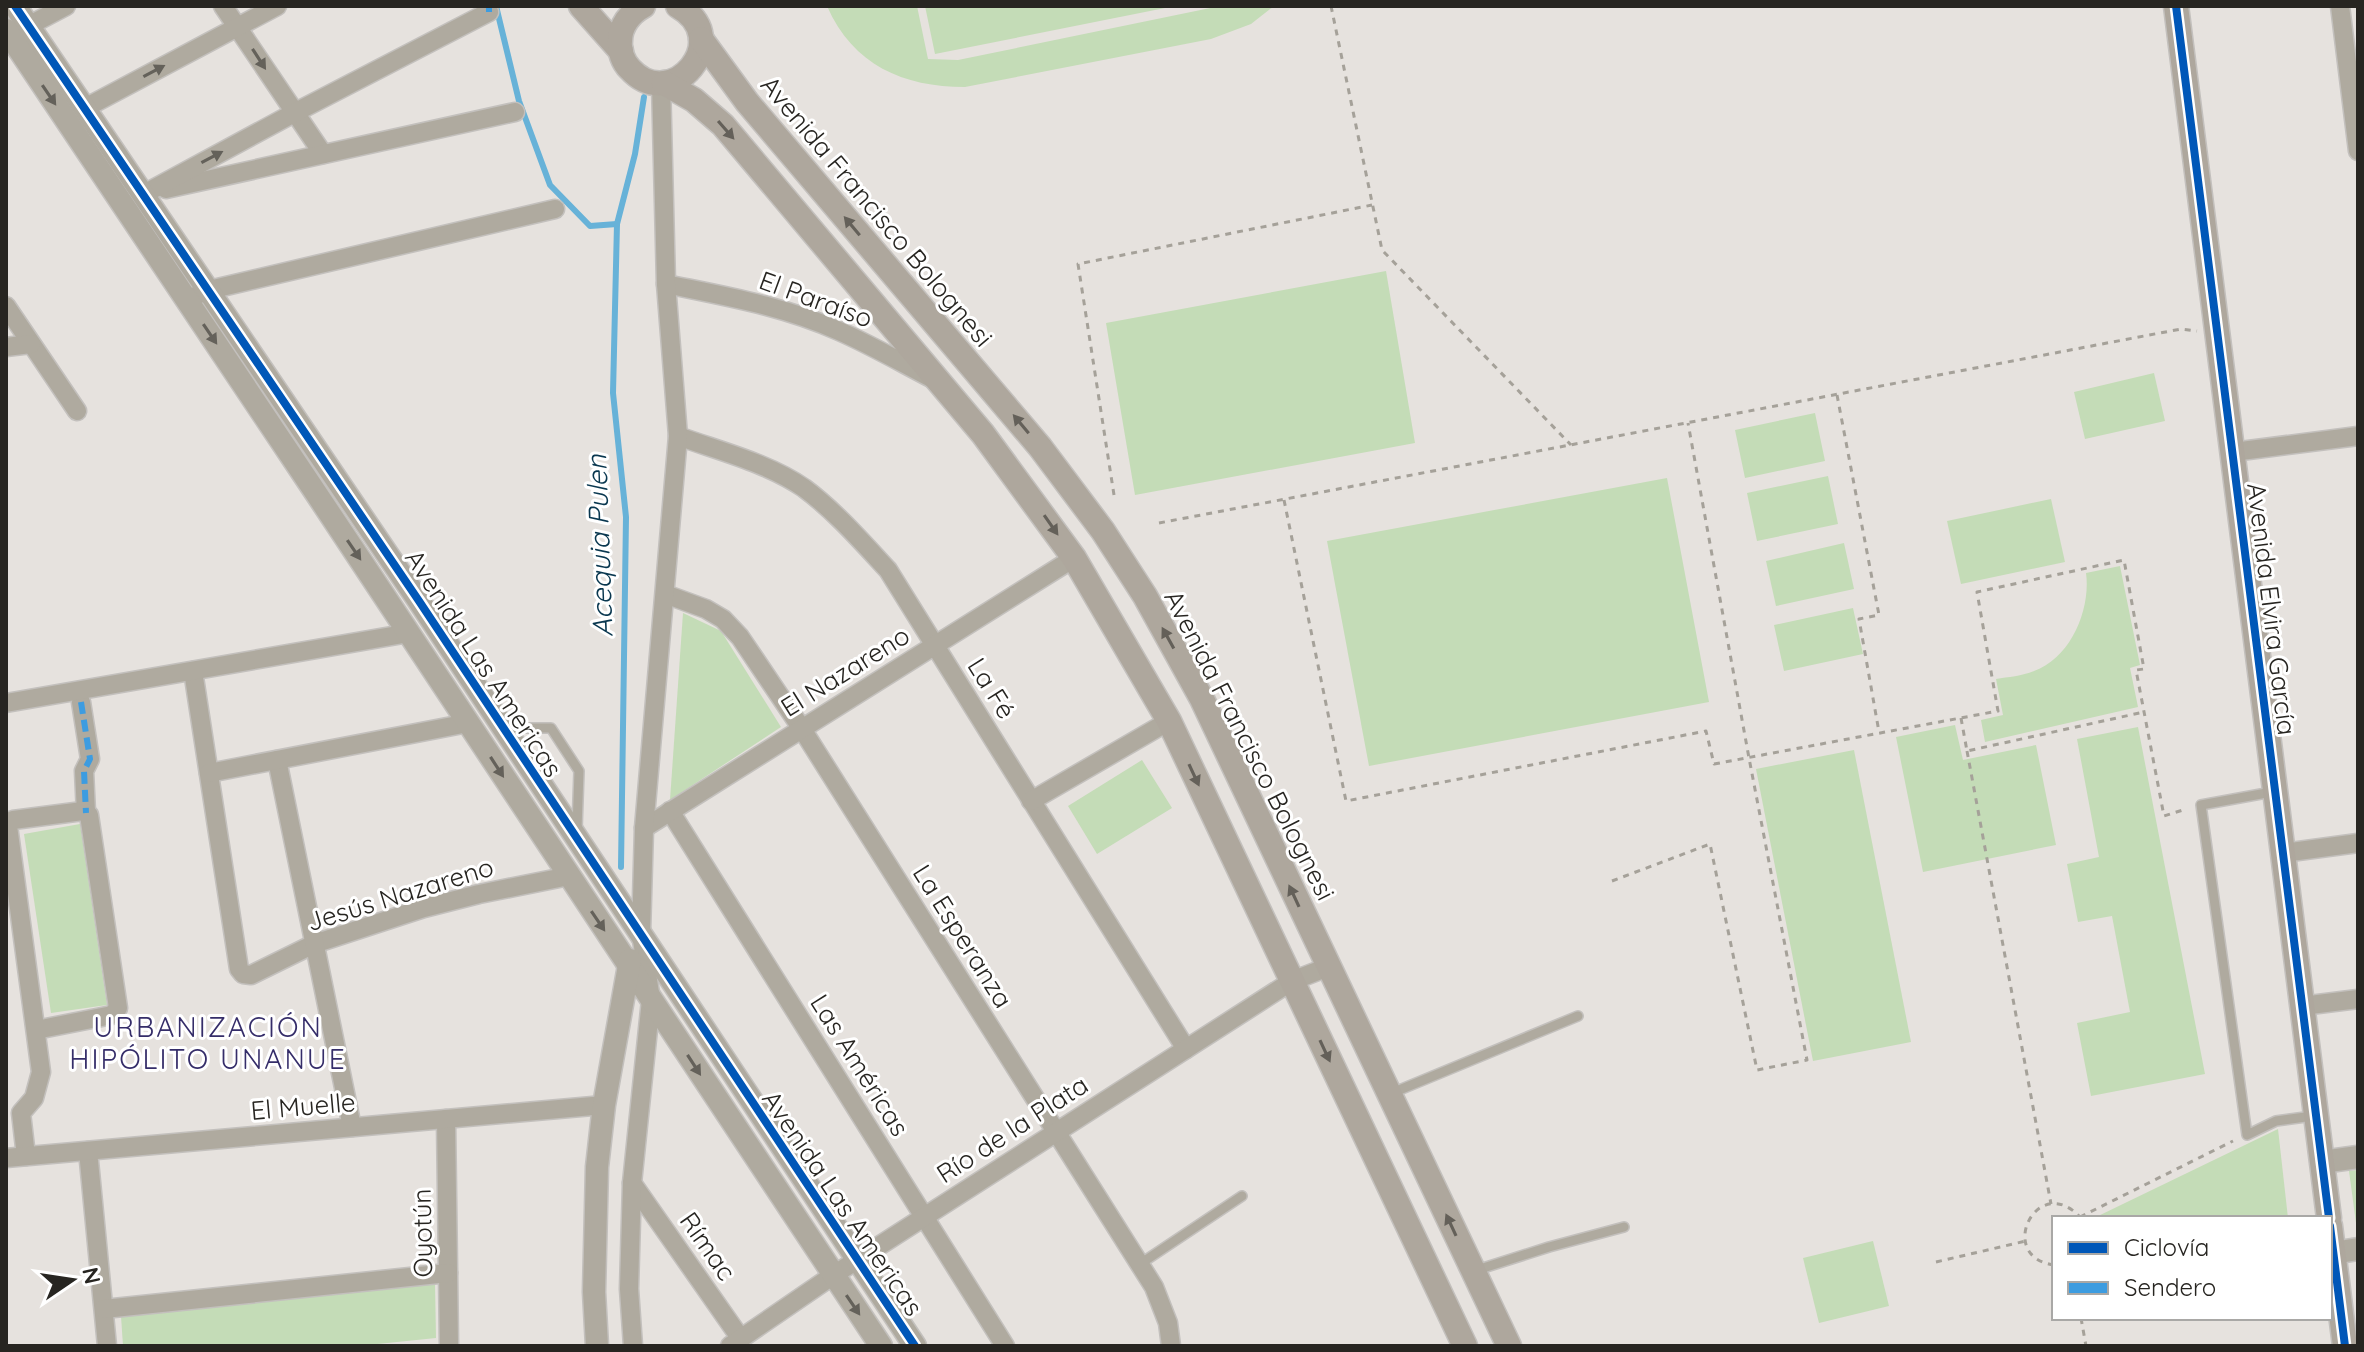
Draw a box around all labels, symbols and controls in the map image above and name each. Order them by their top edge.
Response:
one-way arrow [251,49,266,70]
one-way arrow [143,65,166,78]
street label: Avenida Francisco Bolognesi [754,69,1000,353]
one-way arrow [42,84,57,105]
one-way arrow [717,120,735,139]
one-way arrow [201,150,224,164]
one-way arrow [844,216,861,236]
street label: El Paraíso [755,263,877,335]
one-way arrow [202,323,217,344]
one-way arrow [1013,414,1030,434]
water label: Acequia Pulen [578,453,620,638]
street label: Avenida Elvira García [2240,481,2304,737]
one-way arrow [1043,515,1058,536]
one-way arrow [346,540,361,561]
street label: Avenida Las Americas [398,543,570,783]
street label: Avenida Francisco Bolognesi [1157,584,1343,906]
street label: El Nazareno [775,618,915,724]
one-way arrow [1161,626,1174,649]
street label: La Fé [961,651,1023,725]
one-way arrow [490,756,504,778]
one-way arrow [1187,763,1201,786]
street label: Jesús Nazareno [303,850,497,938]
street label: La Esperanza [906,858,1020,1014]
one-way arrow [1288,884,1301,908]
one-way arrow [590,910,605,931]
street label: Las Américas [803,988,917,1142]
district label: URBANIZACIÓN HIPÓLITO UNANUE [69,1009,347,1076]
one-way arrow [1318,1040,1332,1063]
one-way arrow [686,1055,701,1076]
street label: Río de la Plata [930,1068,1094,1190]
street label: Avenida Las Americas [755,1084,931,1322]
street label: El Muelle [249,1085,357,1127]
street label: Oyotún [405,1188,439,1278]
street label: Rímac [673,1205,743,1287]
one-way arrow [1444,1213,1458,1237]
legend [2052,1216,2332,1320]
text: Ciclovía [2124,1232,2209,1262]
north arrow [32,1240,112,1320]
text: N [76,1264,107,1287]
text: Sendero [2124,1272,2216,1302]
one-way arrow [845,1295,860,1316]

